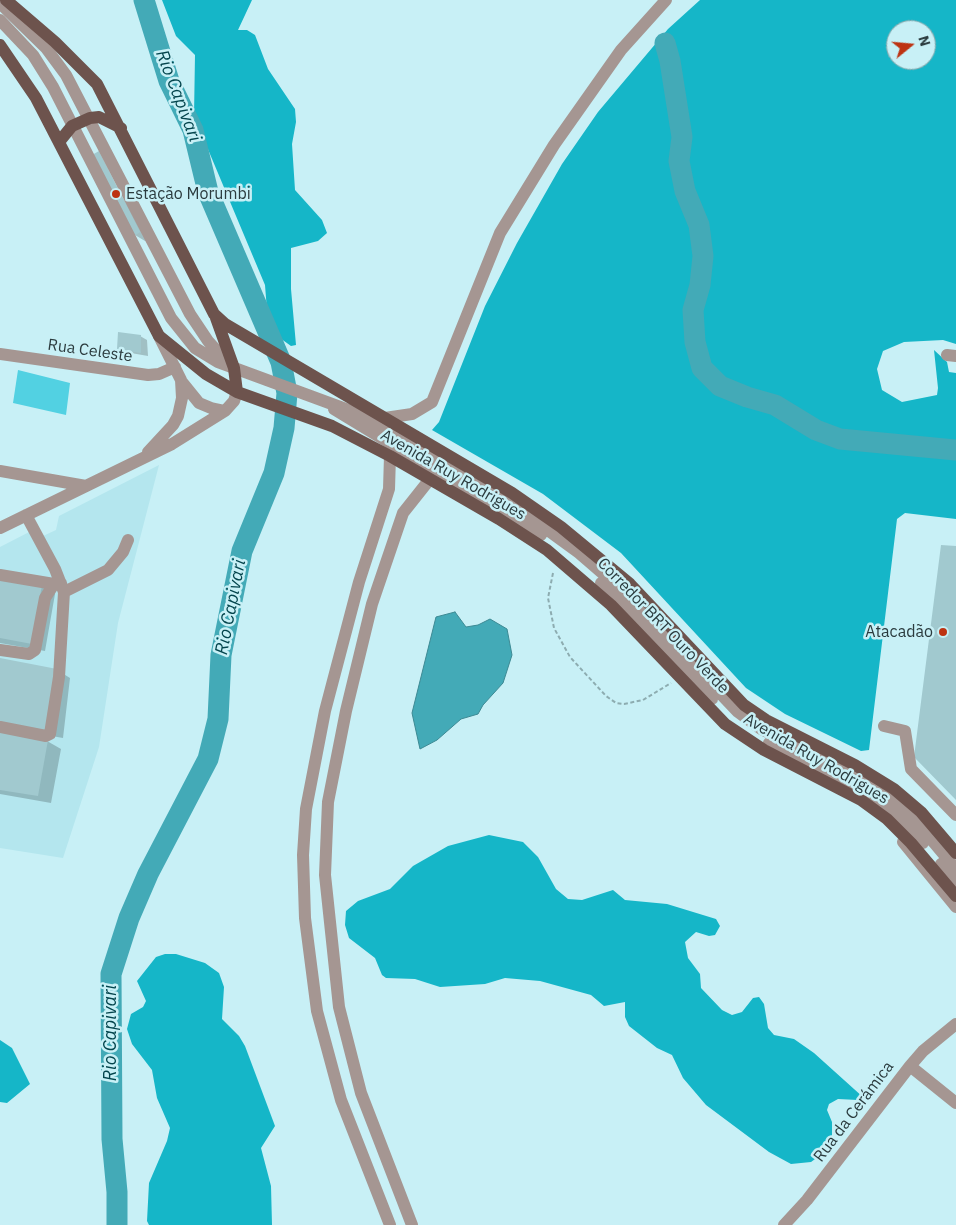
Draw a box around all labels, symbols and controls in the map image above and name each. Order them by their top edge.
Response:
north arrow [886,20,936,70]
text: N [914,33,934,48]
water label: Rio Capivari [151,47,205,145]
place label: Estação Morumbi [126,184,251,204]
marker: Estação Morumbi [110,188,122,200]
street label: Rua Celeste [46,336,134,366]
street label: Avenida Ruy Rodrigues [377,426,529,524]
street label: Corredor BRT Ouro Verde [593,554,733,698]
water label: Rio Capivari [211,557,251,657]
place label: Atacadão [865,622,933,642]
marker: Atacadão [937,626,949,638]
street label: Avenida Ruy Rodrigues [740,710,892,808]
water label: Rio Capivari [100,985,122,1081]
street label: Rua da Cerámica [810,1058,898,1166]

